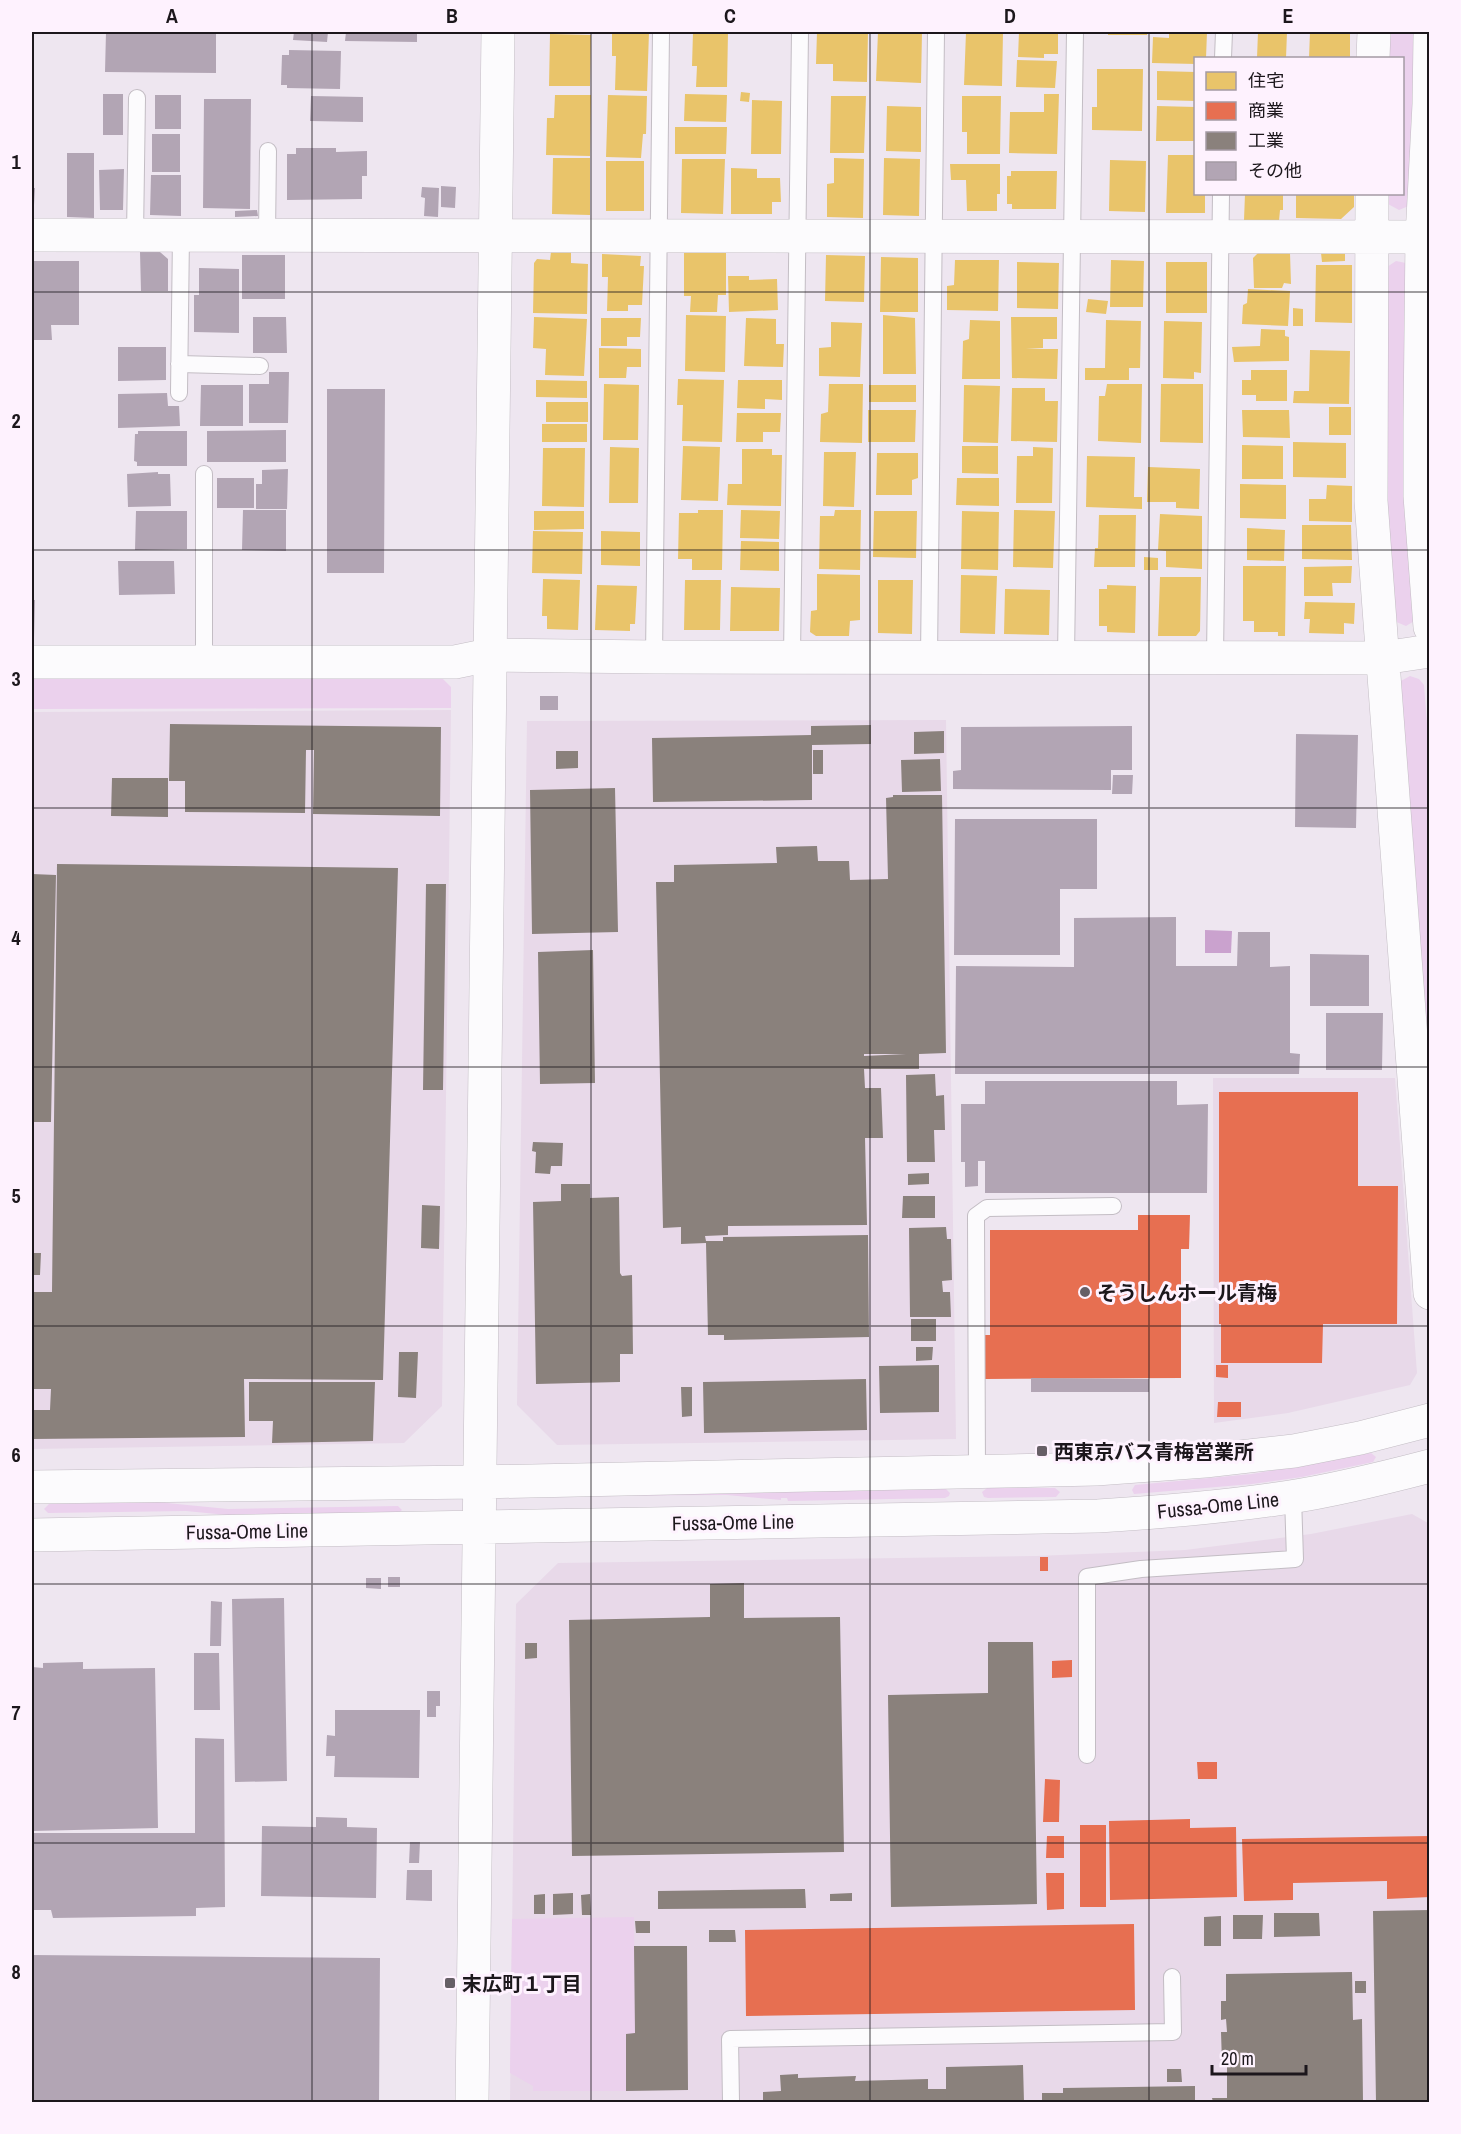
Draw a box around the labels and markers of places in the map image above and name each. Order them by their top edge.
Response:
place label: そうしんホール青梅 [1097,1279,1277,1306]
marker: そうしんホール青梅 [1078,1285,1092,1299]
place label: 西東京バス青梅営業所 [1054,1438,1254,1465]
marker: 西東京バス青梅営業所 [1035,1444,1049,1458]
place label: 末広町１丁目 [462,1970,582,1997]
marker: 末広町１丁目 [443,1976,457,1990]

